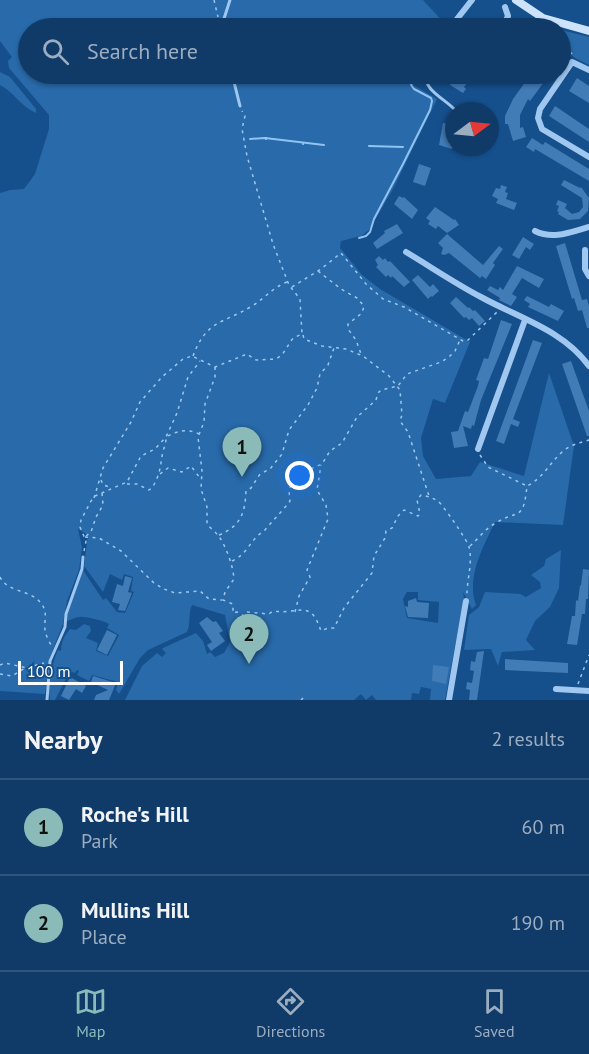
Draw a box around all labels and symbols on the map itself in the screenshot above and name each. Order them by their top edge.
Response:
north arrow [445,102,499,156]
pin: 1 [222,428,262,477]
your location [285,461,314,490]
pin: 2 [230,614,268,664]
scale bar [18,658,123,686]

